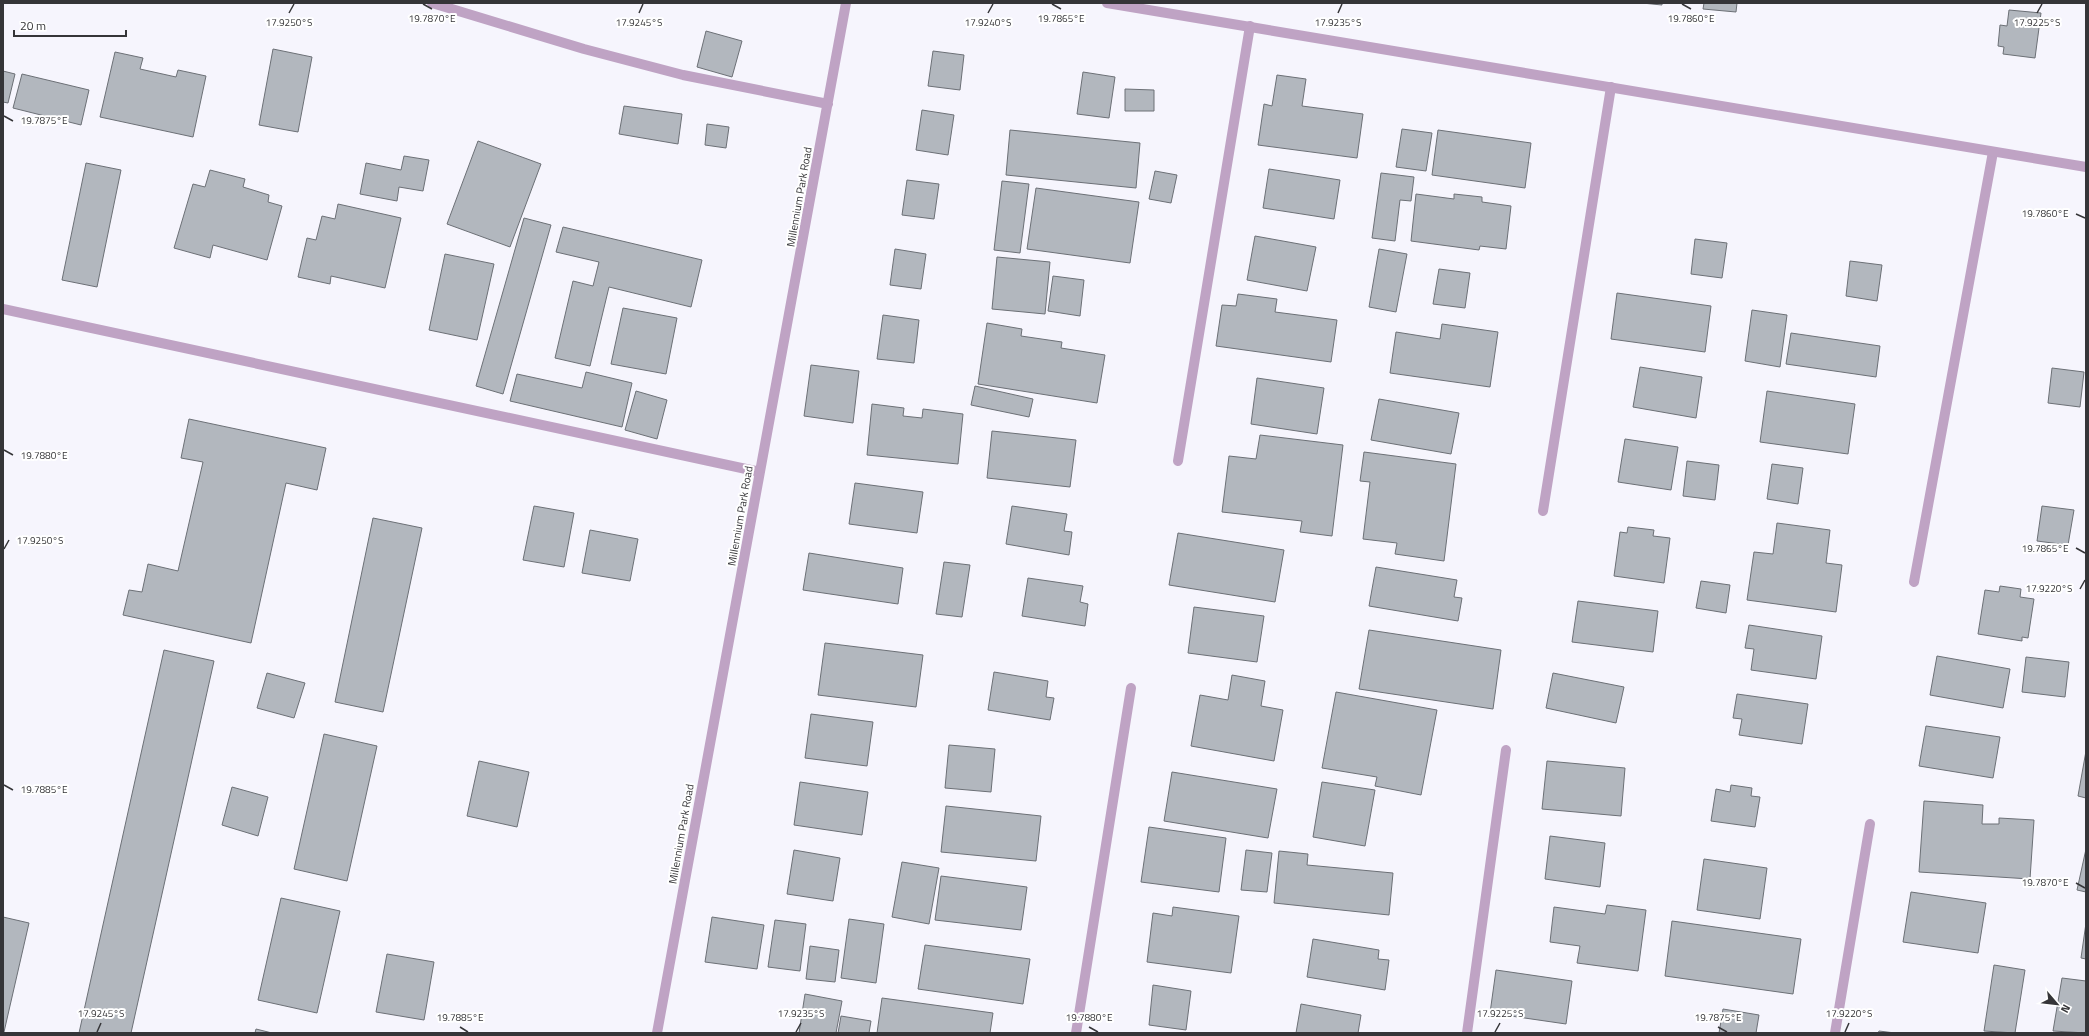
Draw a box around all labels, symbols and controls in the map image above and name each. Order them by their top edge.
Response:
text: 19.7870°E [409,11,456,26]
text: 19.7865°E [1038,11,1085,26]
text: 19.7860°E [1668,11,1715,26]
scale bar [14,12,126,38]
text: 17.9250°S [266,15,312,30]
text: 17.9245°S [616,15,662,30]
text: 17.9240°S [965,15,1011,30]
text: 17.9235°S [1315,15,1361,30]
text: 17.9225°S [2014,15,2060,30]
text: 20 m [20,16,46,35]
text: 19.7875°E [21,113,68,128]
street label: Millennium Park Road [782,146,816,248]
text: 19.7860°E [2022,206,2069,221]
text: 19.7880°E [21,448,68,463]
street label: Millennium Park Road [723,465,757,567]
text: 17.9250°S [17,533,63,548]
text: 19.7865°E [2022,541,2069,556]
text: 17.9220°S [2026,581,2072,596]
text: 19.7885°E [21,782,68,797]
street label: Millennium Park Road [664,783,698,885]
text: 19.7870°E [2022,875,2069,890]
north arrow [2037,984,2077,1024]
text: N [2057,1002,2075,1016]
text: 17.9245°S [78,1006,124,1021]
text: 17.9235°S [778,1006,824,1021]
text: 17.9225°S [1477,1006,1523,1021]
text: 17.9220°S [1826,1006,1872,1021]
text: 19.7885°E [437,1010,484,1025]
text: 19.7880°E [1066,1010,1113,1025]
text: 19.7875°E [1695,1010,1742,1025]

